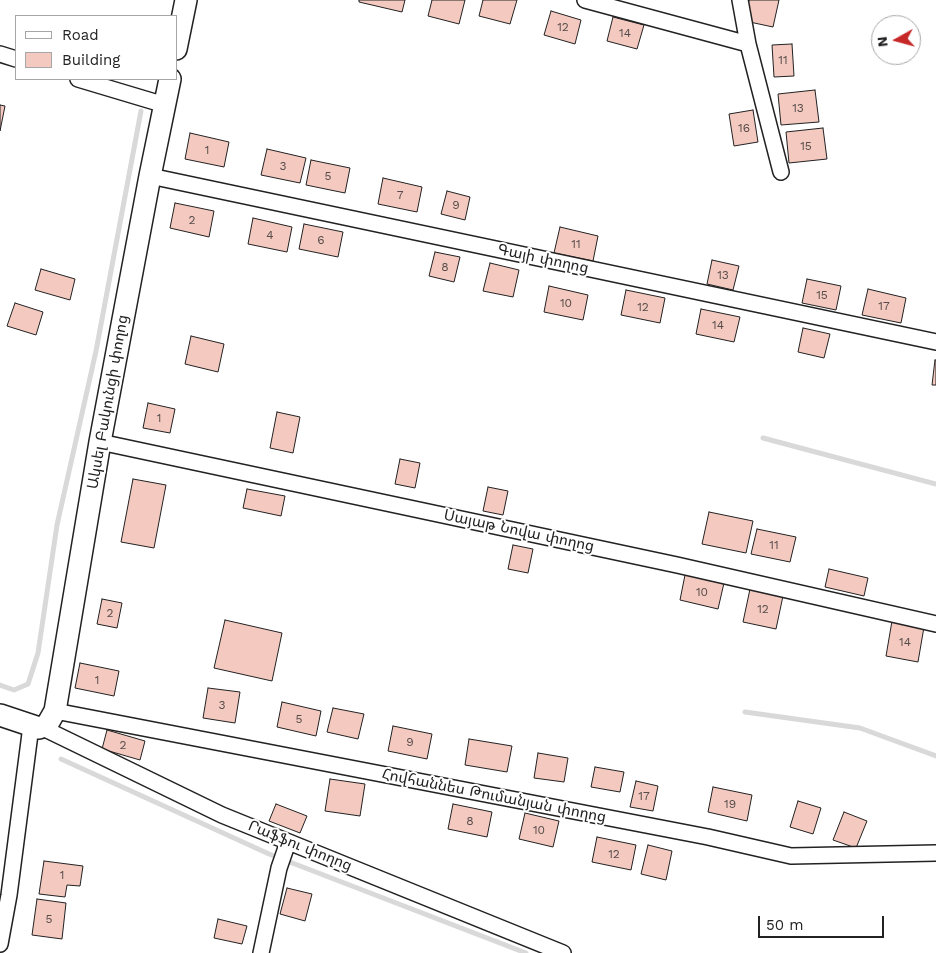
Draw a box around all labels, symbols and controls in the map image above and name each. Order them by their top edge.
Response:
legend [15,15,178,80]
north arrow [871,15,921,65]
house number: 12 [557,20,569,34]
text: Road [62,26,99,44]
house number: 14 [619,26,631,40]
text: N [874,36,891,48]
text: Building [62,51,120,69]
house number: 11 [778,53,788,67]
house number: 13 [792,101,804,115]
house number: 16 [738,121,750,135]
house number: 15 [800,139,812,153]
house number: 1 [205,143,209,157]
house number: 3 [280,159,286,173]
house number: 5 [325,169,331,183]
house number: 7 [397,188,403,202]
house number: 9 [452,198,460,212]
house number: 2 [189,213,195,227]
house number: 4 [266,228,274,242]
house number: 6 [317,233,325,247]
house number: 11 [571,237,581,251]
street label: Գայի փողոց [496,241,590,277]
house number: 8 [441,260,449,274]
house number: 13 [717,268,729,282]
house number: 15 [816,288,828,302]
house number: 10 [560,296,572,310]
house number: 17 [878,299,890,313]
house number: 12 [637,300,649,314]
street label: Ակսել Բակունցի փողոց [84,313,132,491]
house number: 14 [712,318,724,332]
house number: 1 [157,411,161,425]
street label: Սայաթ Նովա փողոց [442,506,596,556]
house number: 11 [769,538,779,552]
house number: 10 [696,585,708,599]
house number: 12 [757,602,769,616]
house number: 2 [107,606,113,620]
house number: 14 [899,635,911,649]
house number: 1 [95,673,99,687]
house number: 3 [219,698,225,712]
house number: 5 [296,712,302,726]
house number: 9 [406,735,414,749]
house number: 2 [120,738,126,752]
street label: Հովհաննես Թումանյան փողոց [380,765,608,827]
house number: 17 [638,789,650,803]
house number: 19 [724,797,736,811]
house number: 8 [466,814,474,828]
street label: Րաֆֆու փողոց [245,817,355,875]
house number: 10 [533,823,545,837]
house number: 12 [608,847,620,861]
house number: 1 [60,868,64,882]
scale bar [761,906,887,938]
house number: 5 [46,912,52,926]
text: 50 m [766,916,803,934]

